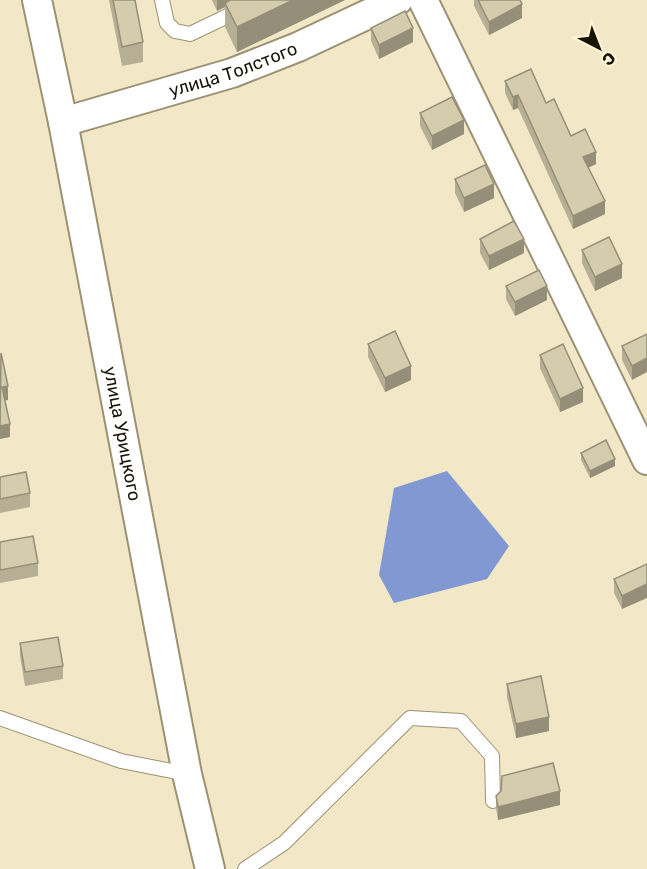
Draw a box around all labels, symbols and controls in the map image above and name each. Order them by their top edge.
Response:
north arrow [569,18,629,78]
street label: улица Толстого [166,37,301,102]
text: С [598,48,619,70]
street label: улица Урицкого [99,365,146,503]

